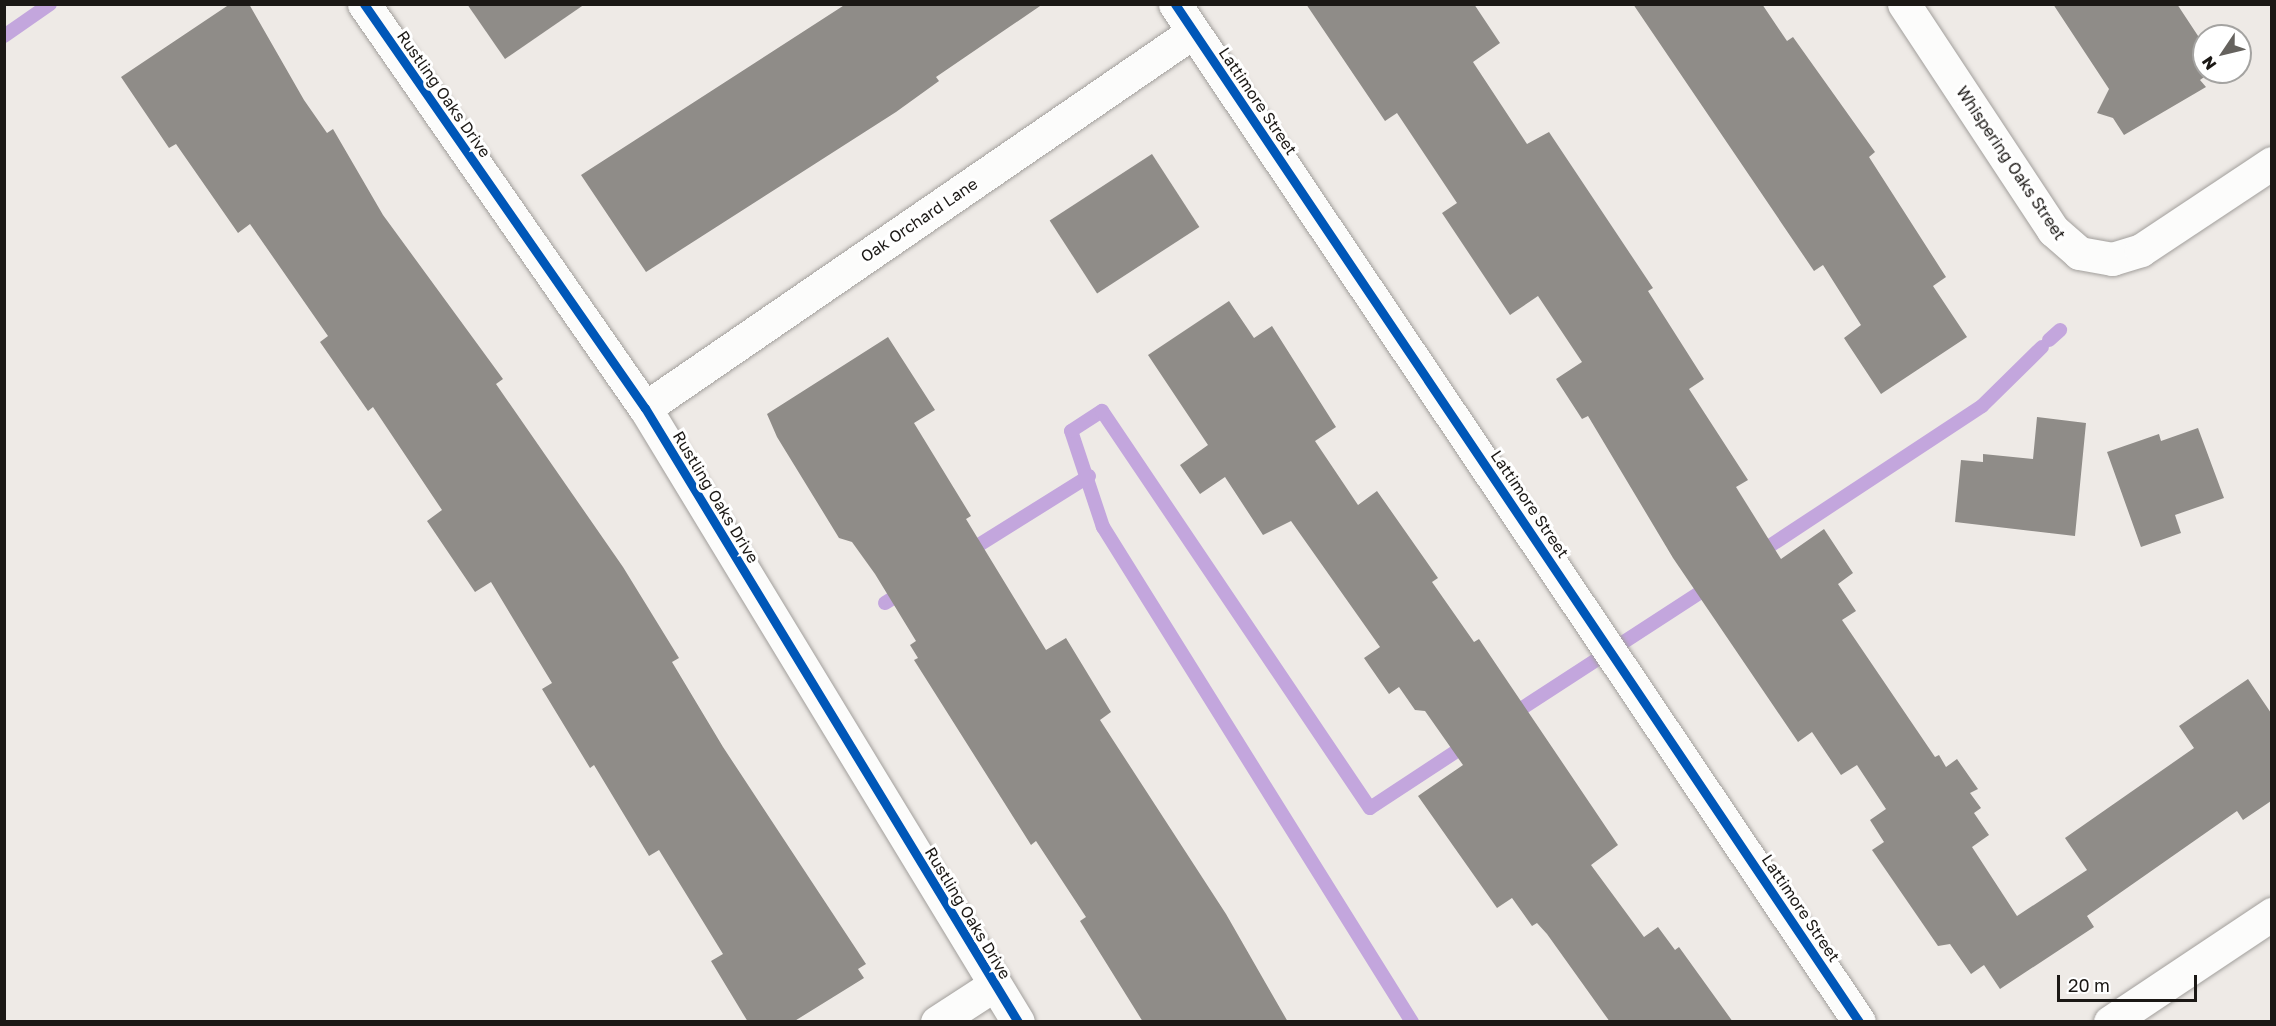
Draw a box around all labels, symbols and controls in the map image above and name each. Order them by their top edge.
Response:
north arrow [2192,24,2252,84]
street label: Rustling Oaks Drive [393,27,495,161]
street label: Lattimore Street [1215,44,1301,158]
text: N [2197,52,2221,74]
street label: Whispering Oaks Street [1952,83,2070,243]
street label: Oak Orchard Lane [857,174,981,266]
street label: Rustling Oaks Drive [669,428,763,566]
street label: Lattimore Street [1487,447,1573,561]
street label: Rustling Oaks Drive [921,844,1015,982]
street label: Lattimore Street [1758,851,1844,965]
scale bar [2060,963,2200,1001]
text: 20 m [2068,974,2110,996]

